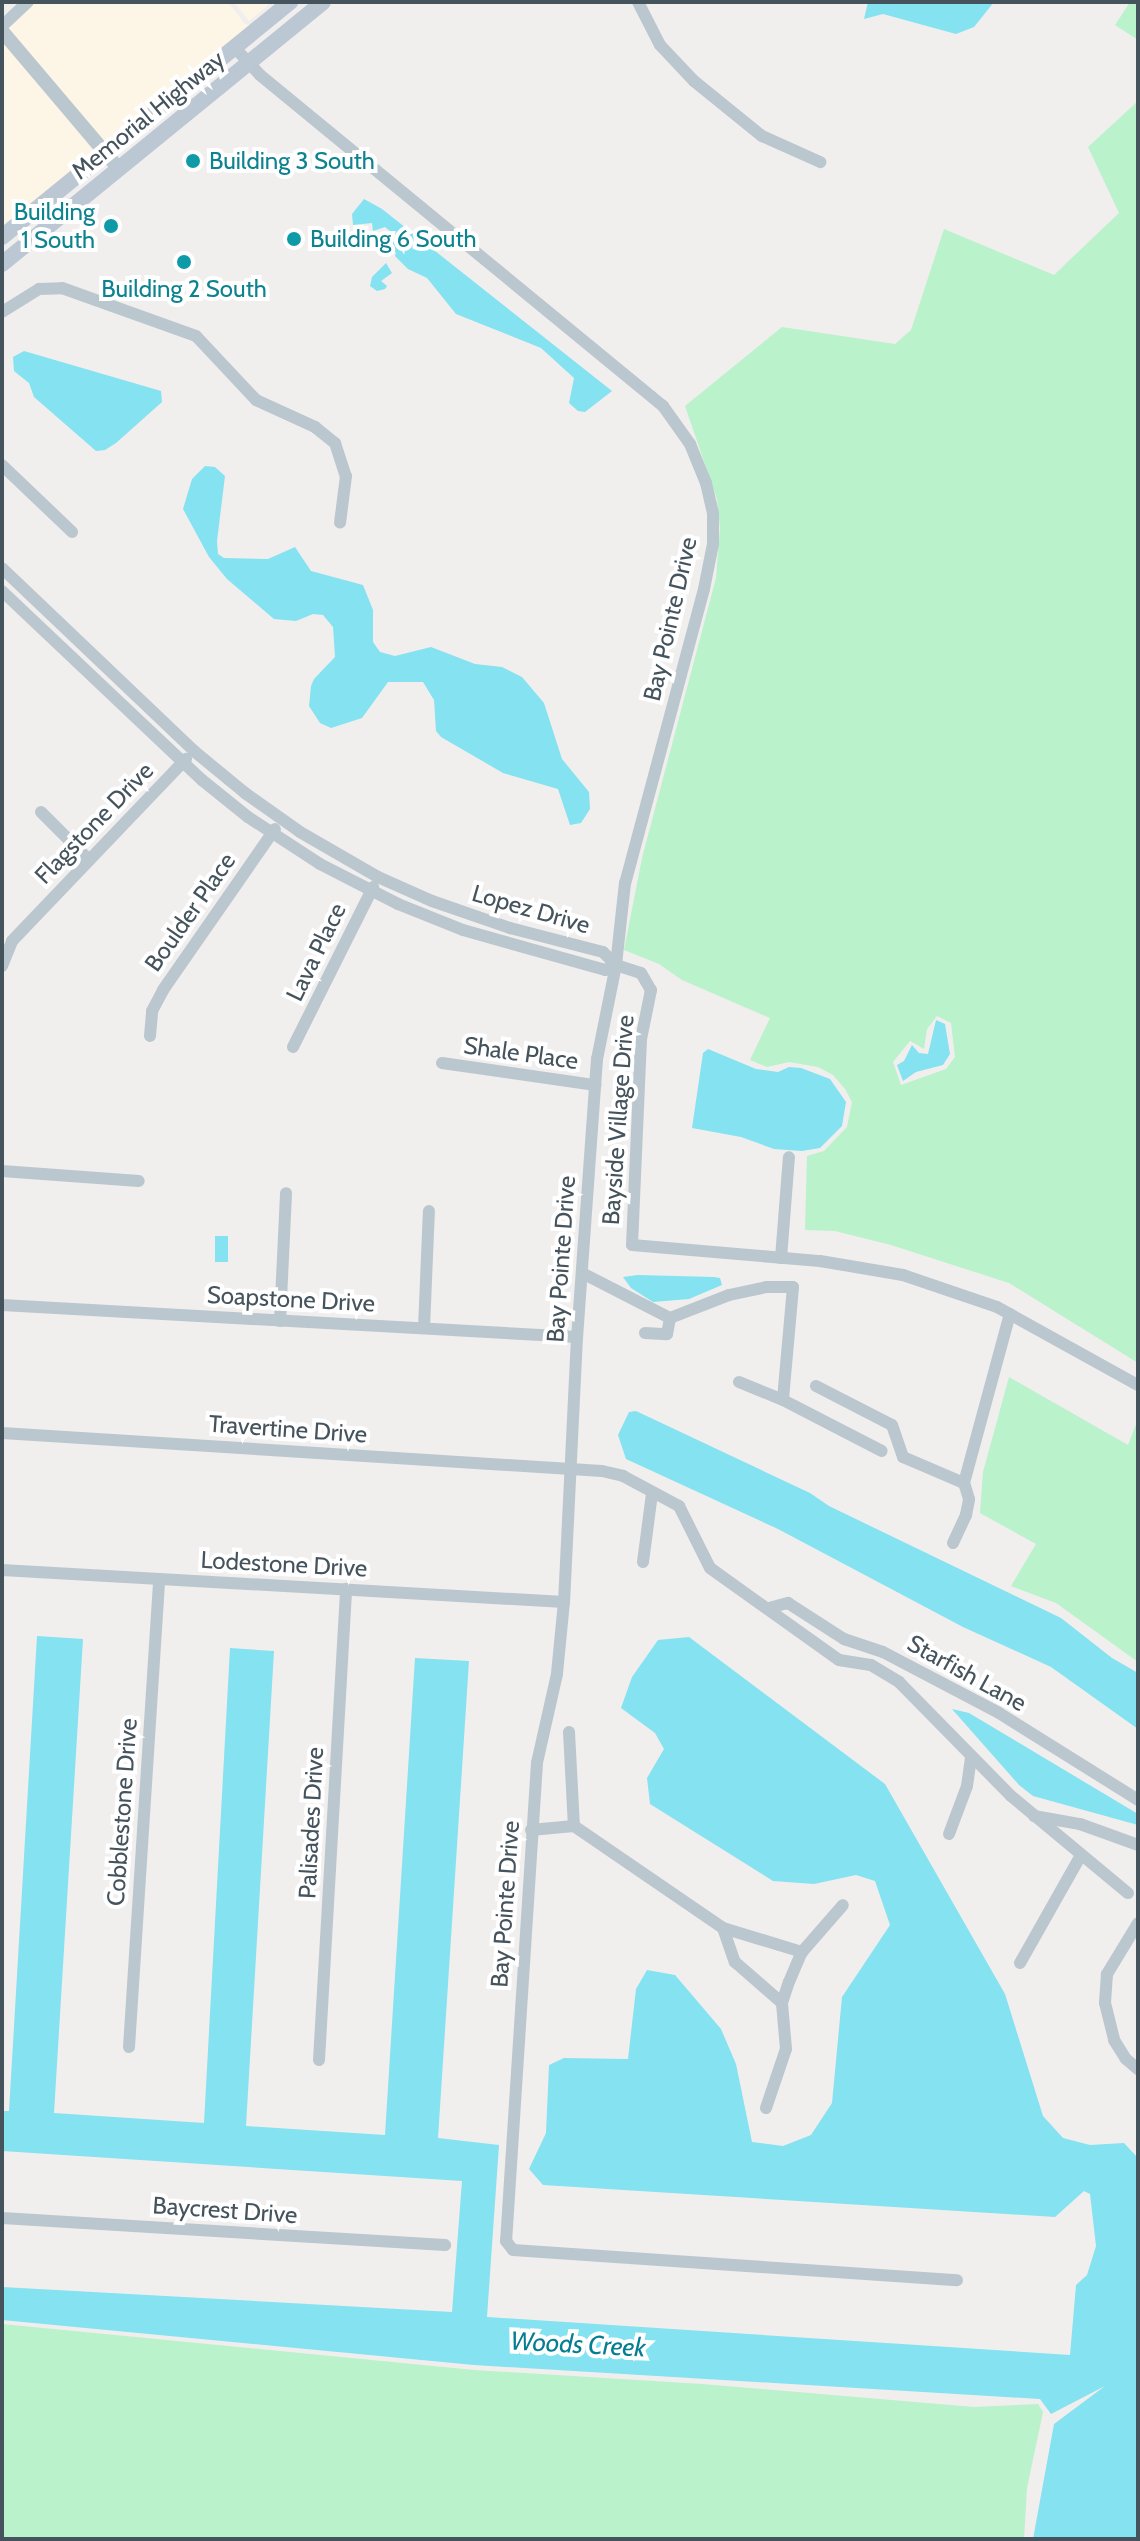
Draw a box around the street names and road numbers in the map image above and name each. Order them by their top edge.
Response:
street label: Memorial Highway [66,45,230,185]
street label: Bay Pointe Drive [637,534,703,704]
street label: Flagstone Drive [29,756,159,890]
street label: Boulder Place [139,847,241,977]
street label: Lopez Drive [469,878,593,940]
street label: Lava Place [280,898,352,1006]
street label: Bayside Village Drive [596,1014,640,1226]
street label: Shale Place [462,1031,580,1075]
street label: Bay Pointe Drive [541,1175,581,1343]
street label: Soapstone Drive [206,1280,376,1318]
street label: Travertine Drive [208,1409,368,1449]
street label: Lodestone Drive [200,1545,368,1583]
street label: Starfish Lane [903,1629,1031,1717]
street label: Cobblestone Drive [101,1717,143,1907]
street label: Palisades Drive [293,1746,329,1900]
street label: Bay Pointe Drive [485,1820,525,1988]
street label: Baycrest Drive [152,2191,298,2229]

